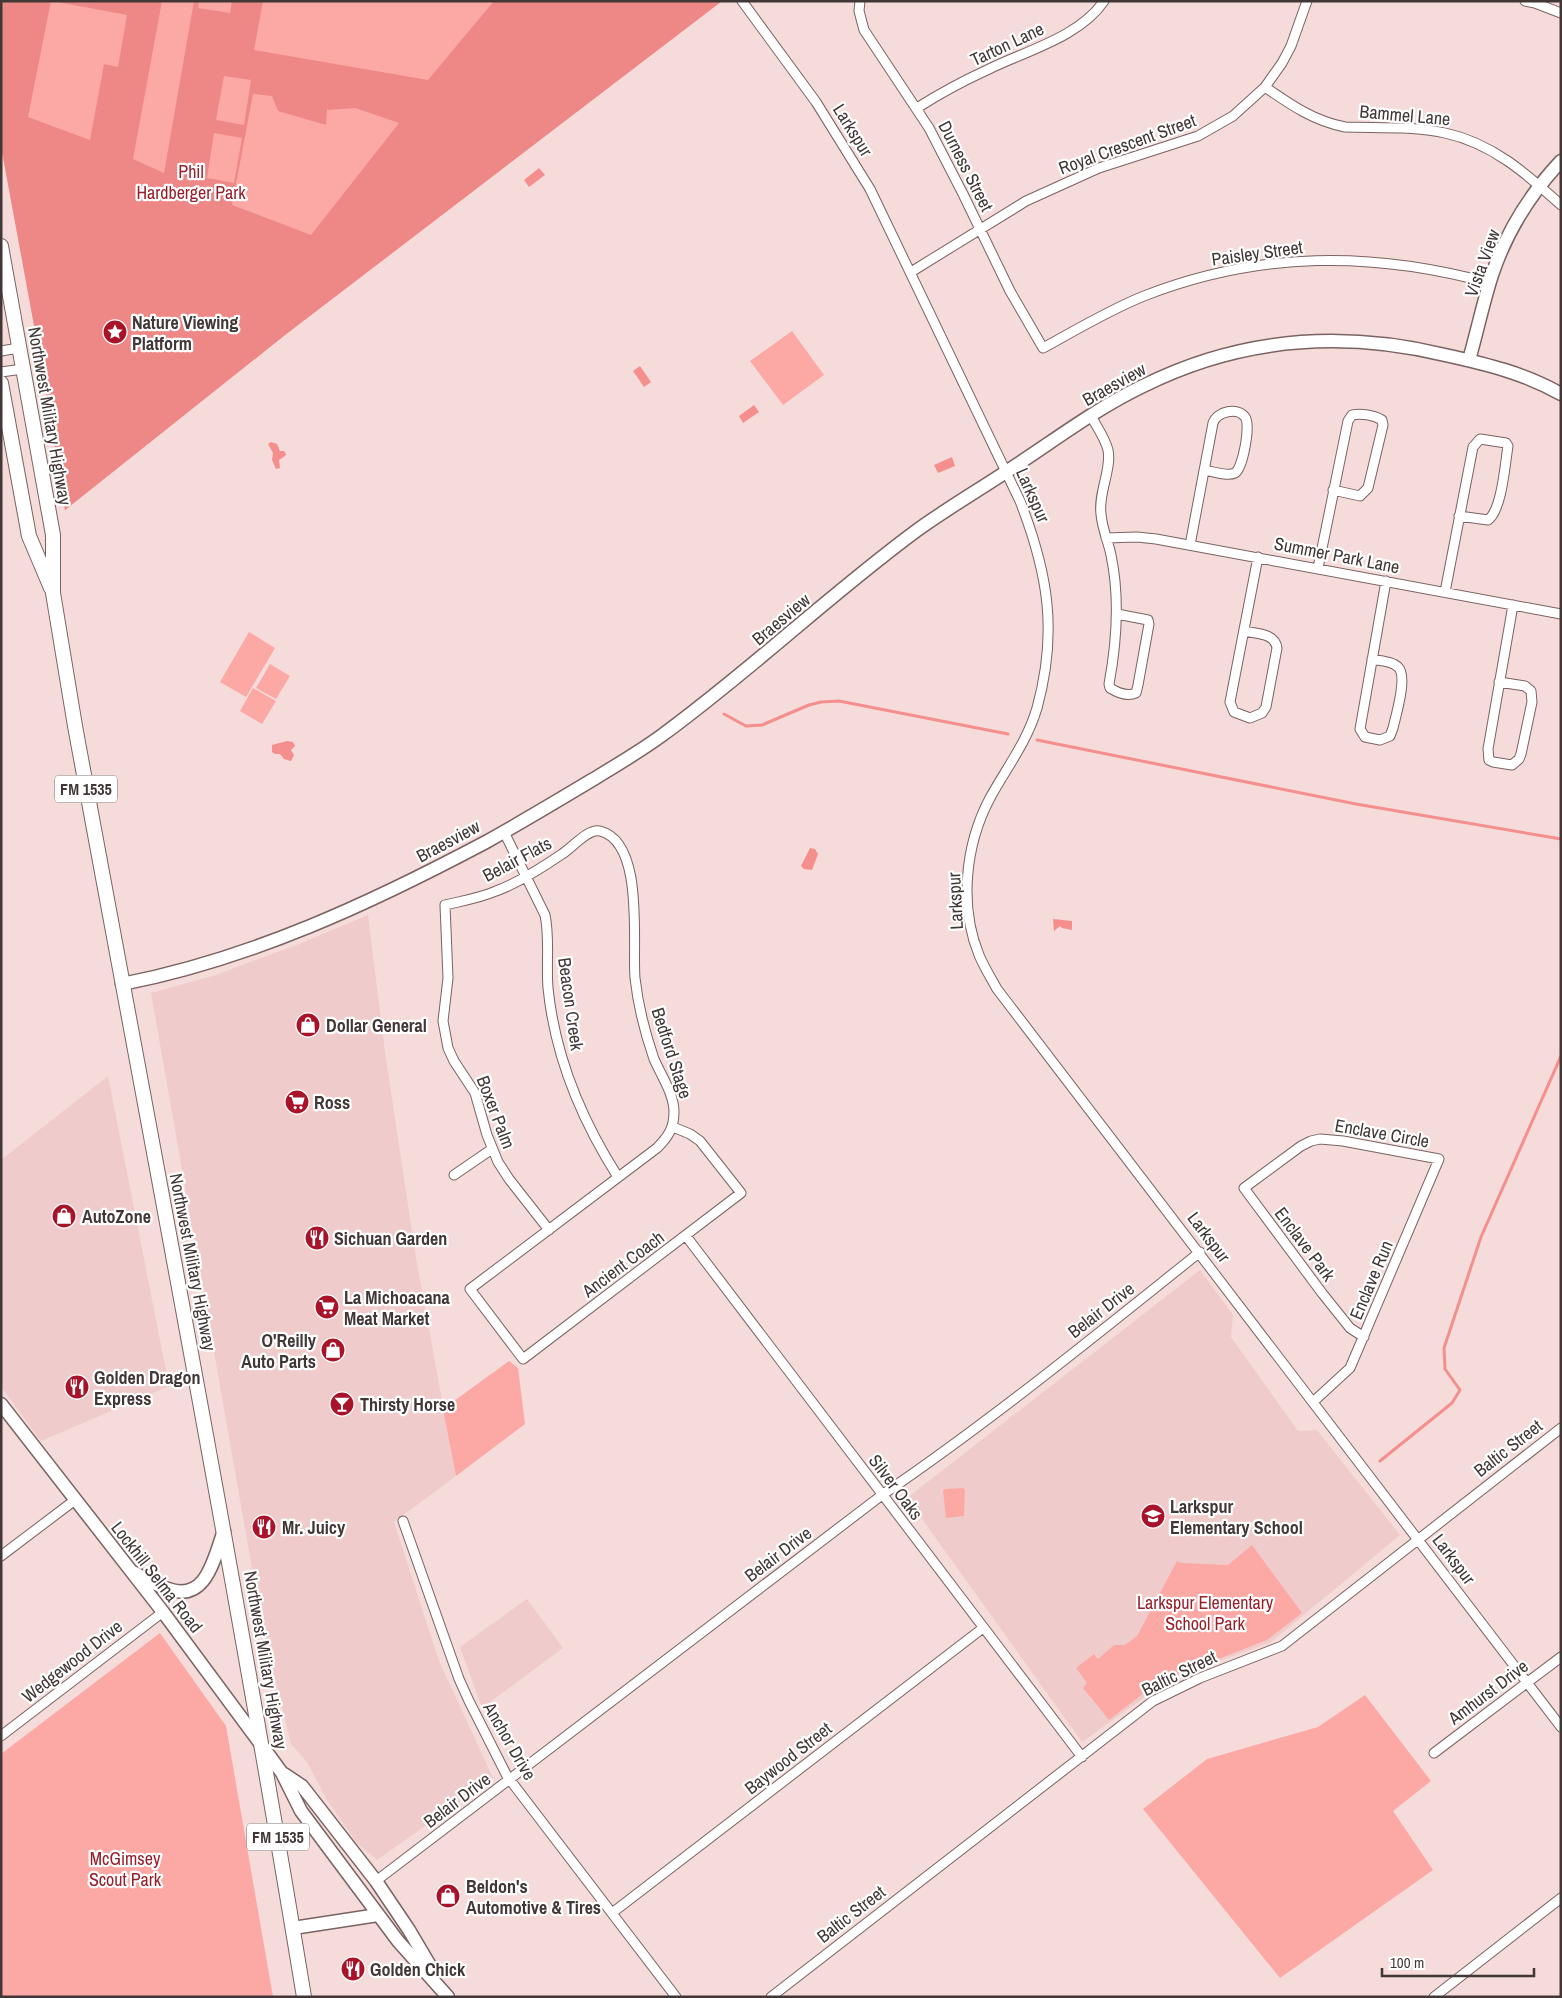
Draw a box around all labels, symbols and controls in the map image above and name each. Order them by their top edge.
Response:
street label: Tarton Lane [966,16,1048,72]
street label: Larkspur [827,99,879,161]
street label: Bammel Lane [1359,99,1451,131]
street label: Royal Crescent Street [1055,108,1199,180]
street label: Durness Street [933,116,999,216]
park label: Phil Hardberger Park [136,159,246,205]
street label: Vista View [1458,225,1506,300]
street label: Paisley Street [1210,234,1304,272]
place label: Nature Viewing Platform [132,310,238,356]
place icon: Nature Viewing Platform [102,319,128,345]
street label: Northwest Military Highway [22,325,78,508]
street label: Braesview [1078,356,1150,412]
street label: Larkspur [1010,464,1056,526]
street label: Summer Park Lane [1272,531,1402,579]
street label: Braesview [747,587,816,651]
road number: FM 1535 [55,776,117,802]
street label: Braesview [412,814,485,868]
street label: Belair Flats [478,830,556,888]
street label: Larkspur [941,872,969,930]
street label: Beacon Creek [552,956,590,1053]
street label: Bedford Stage [646,1004,698,1102]
shop icon: Dollar General [295,1012,321,1038]
place label: Dollar General [326,1013,427,1038]
street label: Boxer Palm [471,1072,521,1152]
supermarket icon: Ross [284,1089,310,1115]
place label: Ross [314,1090,350,1115]
street label: Enclave Circle [1333,1112,1431,1154]
street label: Northwest Military Highway [164,1171,223,1354]
street label: Enclave Park [1269,1202,1342,1287]
shop icon: AutoZone [51,1203,77,1229]
place label: AutoZone [82,1204,151,1229]
street label: Larkspur [1182,1207,1236,1268]
restaurant icon: Sichuan Garden [304,1225,330,1251]
street label: Ancient Coach [576,1225,669,1304]
place label: Sichuan Garden [334,1226,447,1251]
street label: Enclave Run [1343,1237,1399,1323]
street label: Belair Drive [1063,1276,1139,1344]
place label: La Michoacana Meat Market [344,1285,451,1331]
supermarket icon: La Michoacana Meat Market [314,1294,340,1320]
place label: O'Reilly Auto Parts [241,1328,317,1374]
shop icon: O'Reilly Auto Parts [320,1337,346,1363]
place label: Golden Dragon Express [94,1365,201,1411]
restaurant icon: Golden Dragon Express [64,1374,90,1400]
bar icon: Thirsty Horse [329,1391,355,1417]
place label: Thirsty Horse [360,1392,455,1417]
street label: Baltic Street [1469,1413,1547,1483]
street label: Silver Oaks [863,1449,929,1525]
place label: Larkspur Elementary School [1170,1494,1303,1540]
school or university icon: Larkspur Elementary School [1140,1503,1166,1529]
restaurant icon: Mr. Juicy [251,1514,277,1540]
place label: Mr. Juicy [282,1515,346,1540]
street label: Lockhill Selma Road [105,1516,209,1638]
street label: Belair Drive [739,1521,817,1587]
street label: Larkspur [1427,1529,1481,1590]
street label: Northwest Military Highway [238,1569,294,1752]
park label: Larkspur Elementary School Park [1137,1590,1274,1636]
street label: Wedgewood Drive [17,1614,127,1708]
street label: Baltic Street [1137,1644,1221,1702]
street label: Amhurst Drive [1442,1654,1533,1731]
street label: Anchor Drive [477,1697,542,1785]
street label: Baywood Street [739,1716,837,1800]
street label: Belair Drive [418,1767,496,1833]
road number: FM 1535 [247,1824,309,1850]
park label: McGimsey Scout Park [89,1846,162,1892]
place label: Beldon's Automotive & Tires [466,1874,601,1920]
street label: Baltic Street [812,1879,890,1949]
shop icon: Beldon's Automotive & Tires [435,1883,461,1909]
scale bar [1382,1946,1534,1978]
text: 100 m [1390,1952,1424,1973]
restaurant icon: Golden Chick [340,1956,366,1982]
place label: Golden Chick [370,1957,466,1982]

